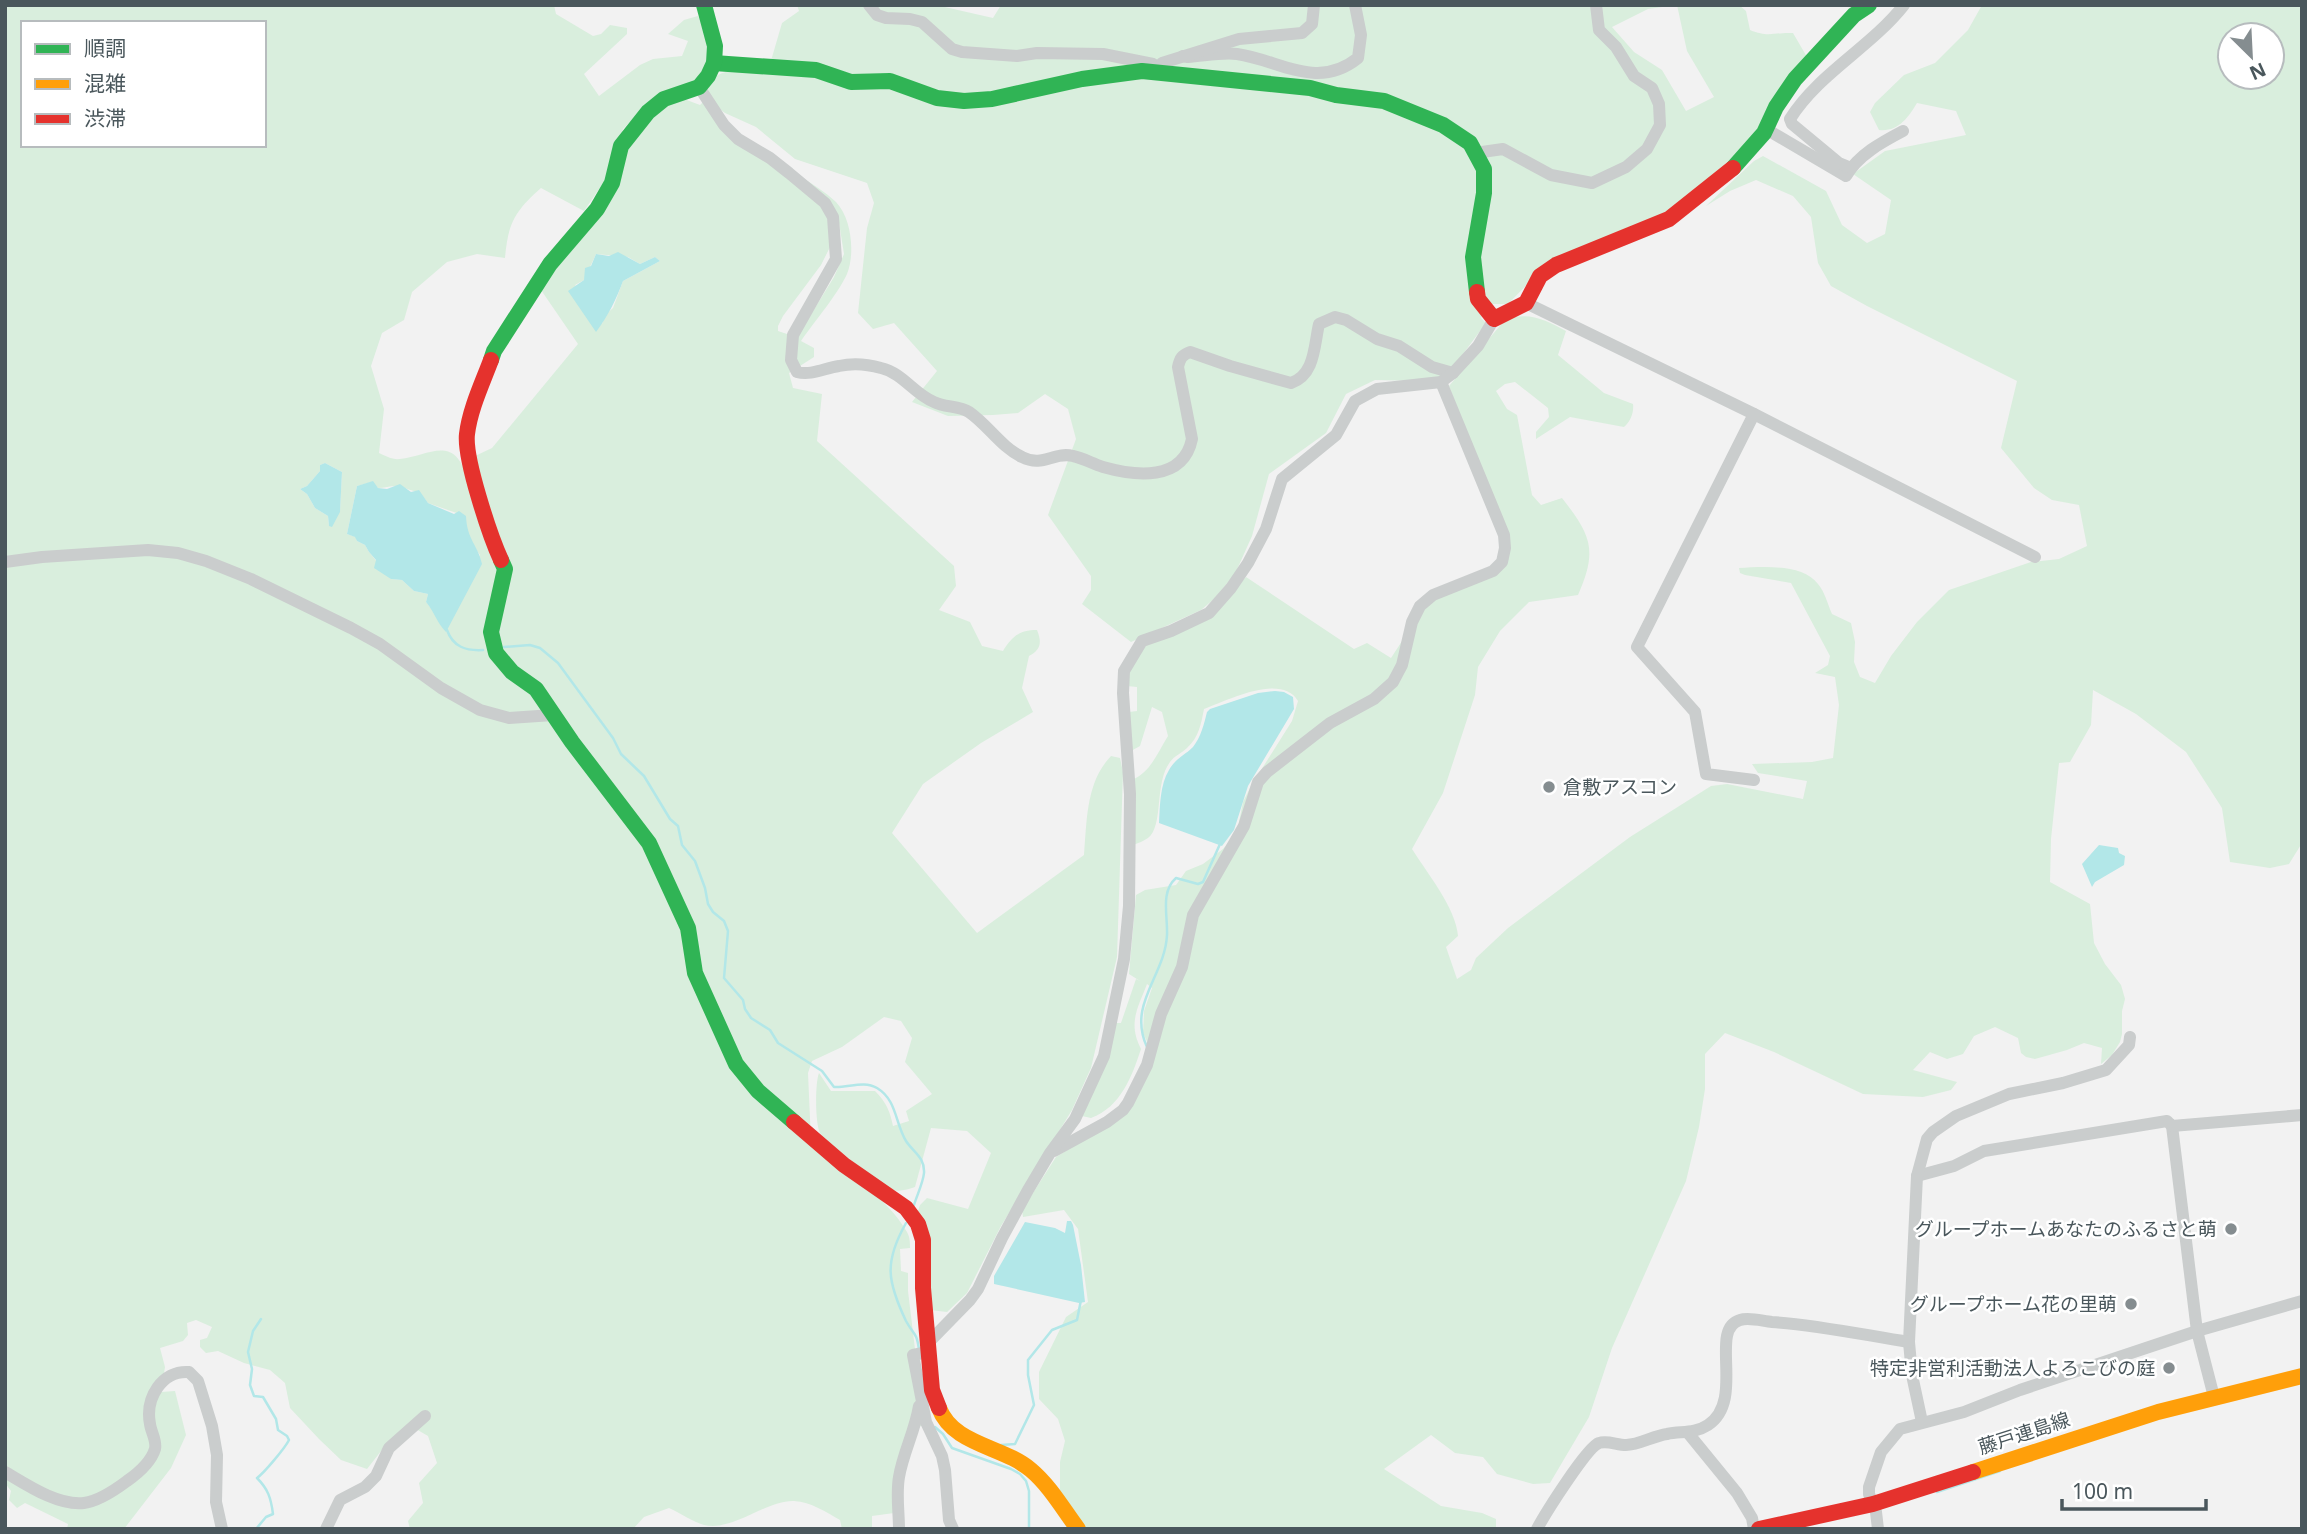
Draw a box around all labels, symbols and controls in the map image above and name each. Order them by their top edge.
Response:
legend [21,21,266,147]
north arrow [2216,21,2286,91]
text: 順調 [84,34,126,62]
text: N [2246,57,2270,87]
text: 混雑 [84,69,126,97]
text: 渋滞 [84,104,126,132]
place label: 倉敷アスコン [1563,774,1677,800]
marker: 倉敷アスコン [1541,779,1557,795]
place label: グループホームあなたのふるさと萌 [1915,1216,2217,1242]
marker: グループホームあなたのふるさと萌 [2223,1221,2239,1237]
place label: グループホーム花の里萌 [1910,1291,2117,1317]
marker: グループホーム花の里萌 [2123,1296,2139,1312]
place label: 特定非営利活動法人よろこびの庭 [1870,1355,2155,1381]
marker: 特定非営利活動法人よろこびの庭 [2161,1360,2177,1376]
street label: 藤戸連島線 [1975,1406,2073,1460]
scale bar [2062,1468,2206,1512]
text: 100 m [2072,1477,2133,1505]

